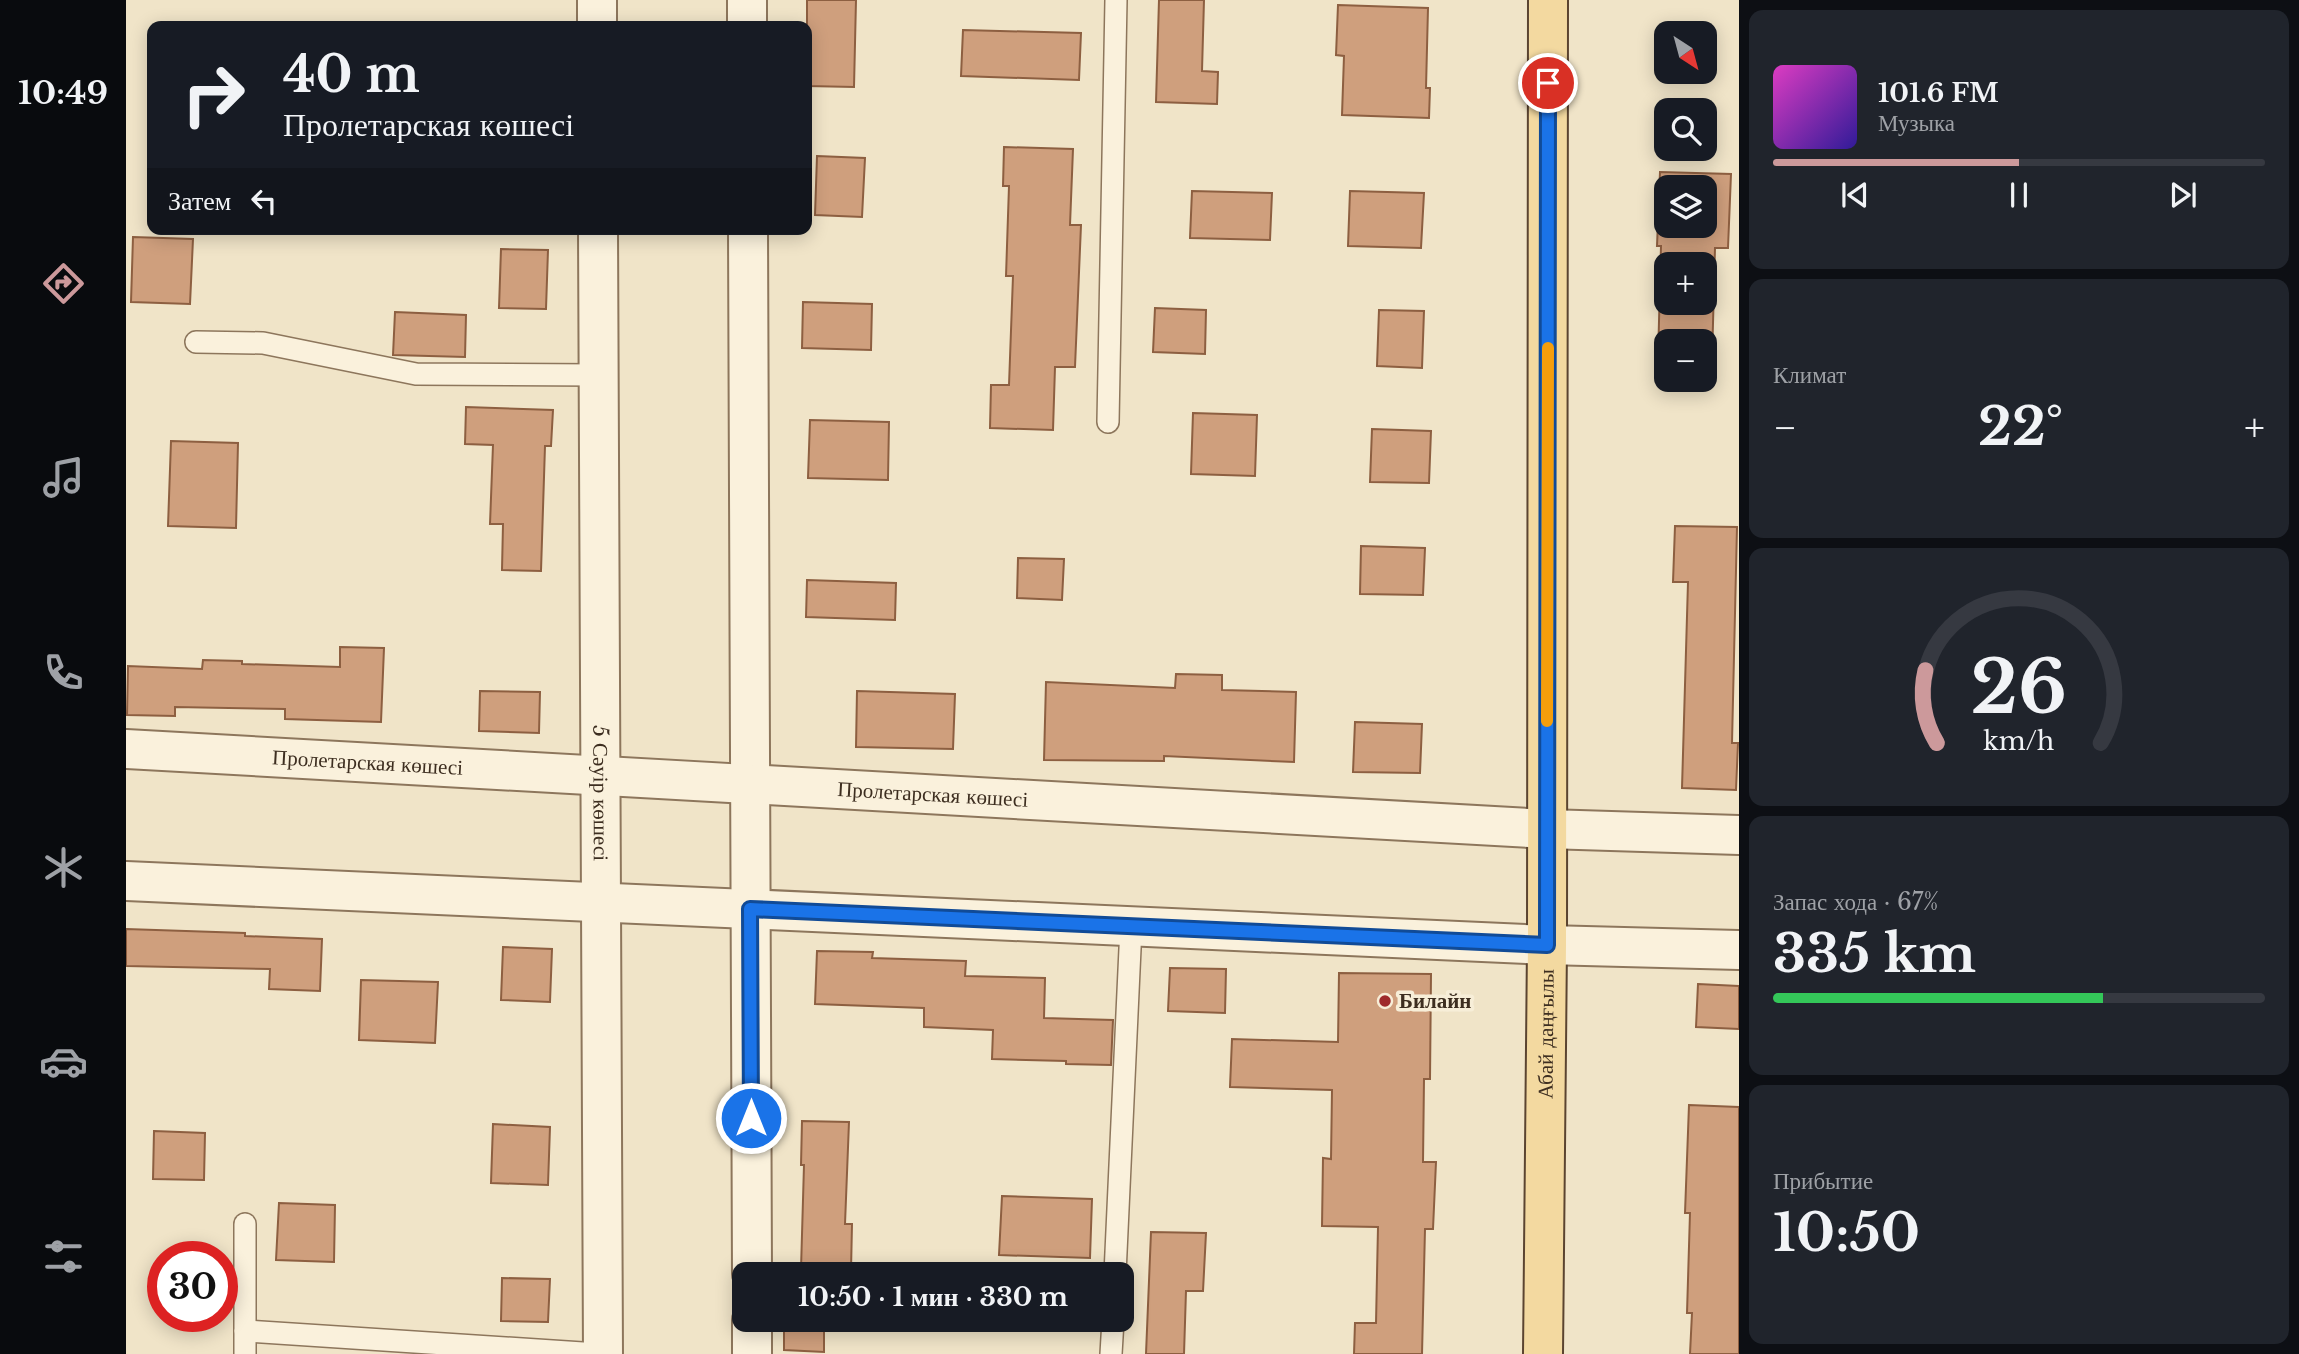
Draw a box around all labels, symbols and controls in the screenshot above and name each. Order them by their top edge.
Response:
north arrow [1654,21,1717,84]
map controls [1654,21,1717,392]
text: 40 m [283,44,420,105]
icon: right [168,49,259,140]
pin [1518,53,1578,113]
icon: arrive [1529,64,1567,102]
text: 10:49 [18,73,108,113]
text: 101.6 FM [1878,77,1999,109]
button: search [1654,98,1717,161]
text: Пролетарская көшесі [283,105,574,145]
text: Музыка [1878,109,1955,137]
button: layers [1654,175,1717,238]
icon: previous [1836,176,1874,214]
icon: pause [2000,176,2038,214]
icon: next [2164,176,2202,214]
icon: left [245,182,283,220]
text: Затем [168,185,231,217]
button: + [1654,252,1717,315]
icon: directions [39,259,88,308]
button: − [1654,329,1717,392]
text: Климат [1773,361,1846,389]
text: 22° [1978,395,2063,459]
text: − [1773,404,1797,451]
text: + [2244,404,2265,451]
icon: music [39,453,88,502]
text: 26 [1971,642,2067,733]
icon: phone [39,648,88,697]
street label: 5 Сәуір көшесі [587,725,614,861]
text: km/h [1984,726,2054,757]
street label: Пролетарская көшесі [271,744,464,781]
street label: Пролетарская көшесі [837,776,1029,813]
icon: climate [39,843,88,892]
text: Запас хода · 67% [1773,888,1939,916]
text: 335 km [1773,922,1976,986]
street label: Абай даңғылы [1532,969,1560,1099]
place label: Билайн [1399,988,1471,1014]
marker: Билайн [1377,993,1393,1009]
icon: car [39,1037,88,1086]
position arrow [714,1081,788,1155]
text: Прибытие [1773,1167,1873,1195]
text: 10:50 [1773,1201,1920,1265]
icon: filters [39,1232,88,1281]
speed limit sign: 30 [147,1241,238,1332]
text: 10:50 · 1 мин · 330 m [798,1281,1068,1313]

